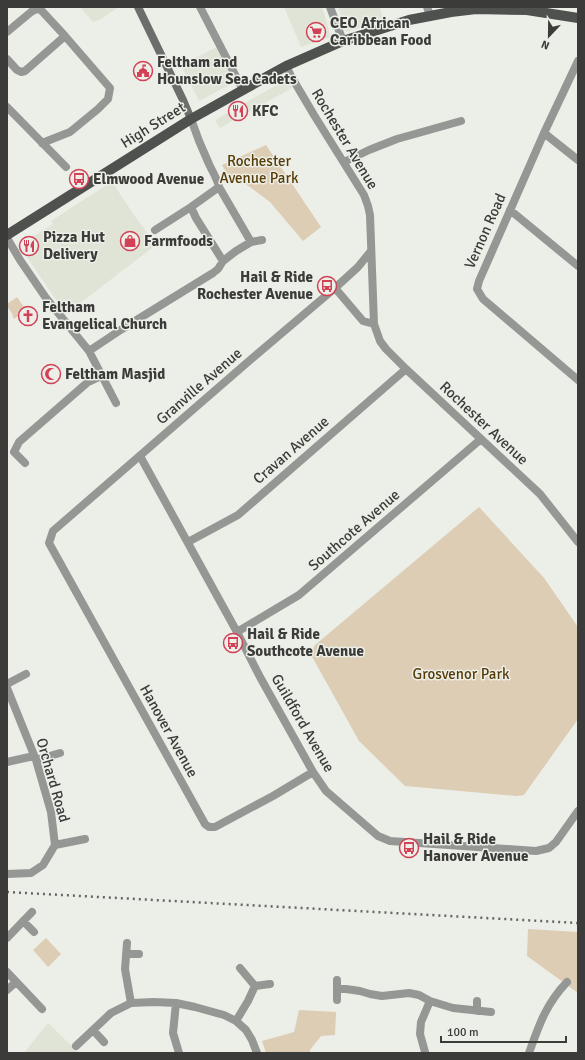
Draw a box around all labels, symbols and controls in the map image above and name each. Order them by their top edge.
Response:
place label: CEO African Caribbean Food [330,14,431,49]
north arrow [529,16,569,56]
supermarket icon: CEO African Caribbean Food [305,21,327,43]
text: N [539,37,551,52]
place label: Feltham and Hounslow Sea Cadets [157,53,297,88]
public building icon: Feltham and Hounslow Sea Cadets [132,60,154,82]
street label: Rochester Avenue [308,85,382,193]
street label: High Street [117,98,189,152]
restaurant icon: KFC [227,100,249,122]
place label: KFC [252,102,278,120]
park label: Rochester Avenue Park [219,152,299,187]
bus stop icon: Elmwood Avenue [68,168,90,190]
place label: Elmwood Avenue [93,170,204,188]
street label: Vernon Road [460,191,510,271]
place label: Pizza Hut Delivery [43,228,105,263]
shop icon: Farmfoods [119,230,141,252]
place label: Farmfoods [144,232,213,250]
restaurant icon: Pizza Hut Delivery [18,235,40,257]
place label: Hail & Ride Rochester Avenue [197,268,313,303]
bus stop icon: Hail & Ride Rochester Avenue [316,275,338,297]
place label: Feltham Evangelical Church [42,298,167,333]
church icon: Feltham Evangelical Church [17,305,39,327]
street label: Granville Avenue [153,344,245,428]
mosque icon: Feltham Masjid [40,363,62,385]
place label: Feltham Masjid [65,365,165,383]
street label: Rochester Avenue [436,377,532,469]
street label: Cravan Avenue [249,412,333,488]
street label: Southcote Avenue [305,485,403,575]
place label: Hail & Ride Southcote Avenue [247,625,364,660]
bus stop icon: Hail & Ride Southcote Avenue [222,632,244,654]
park label: Grosvenor Park [413,665,510,683]
street label: Guildford Avenue [268,671,338,775]
street label: Hanover Avenue [136,681,202,781]
street label: Orchard Road [32,736,74,824]
place label: Hail & Ride Hanover Avenue [423,830,528,865]
bus stop icon: Hail & Ride Hanover Avenue [398,837,420,859]
scale bar [441,1018,566,1044]
text: 100 m [447,1025,479,1040]

